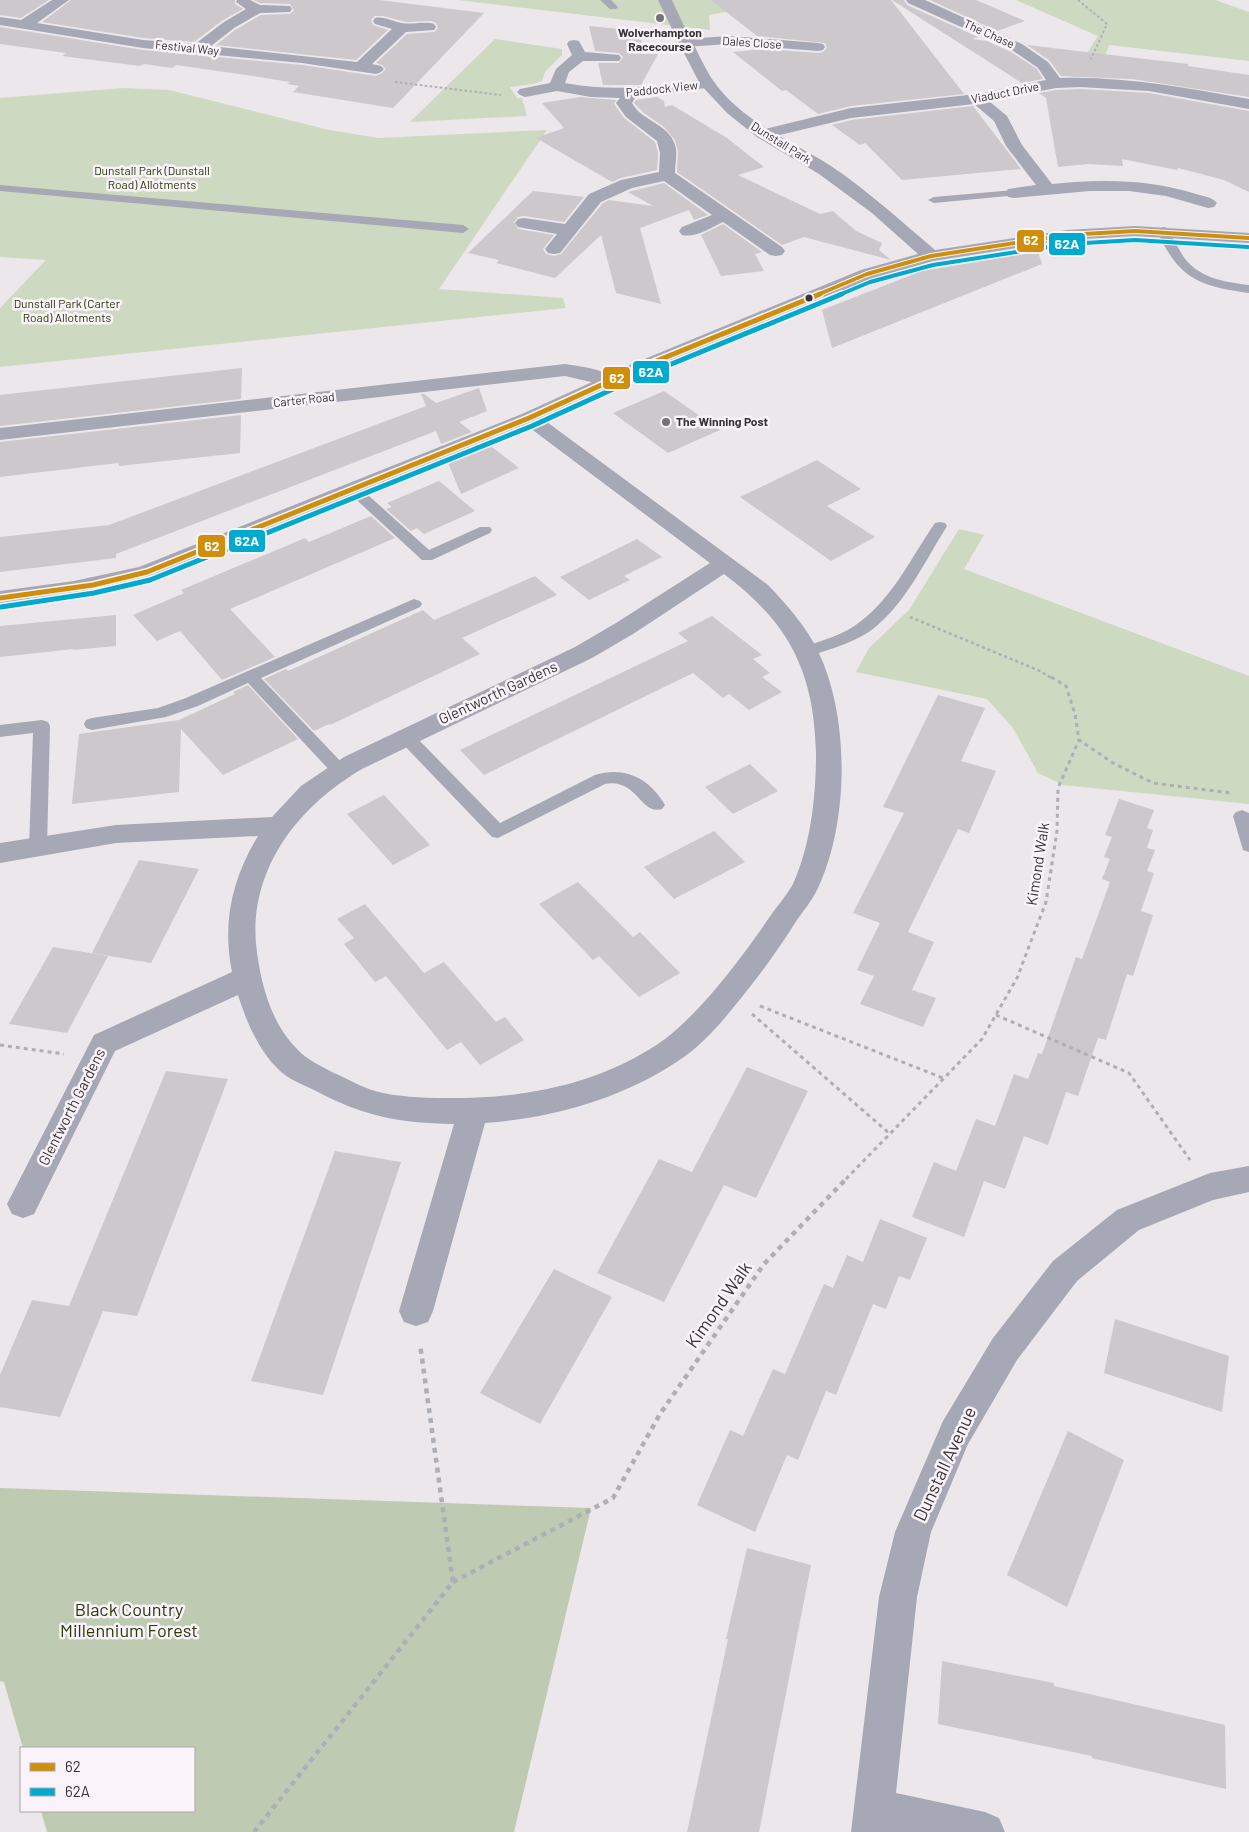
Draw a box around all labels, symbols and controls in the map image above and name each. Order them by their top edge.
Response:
marker: Wolverhampton Racecourse [654,12,666,24]
street label: The Chase [962,16,1017,50]
place label: Wolverhampton Racecourse [618,25,702,53]
street label: Dales Close [722,33,782,51]
street label: Festival Way [154,37,220,57]
street label: Paddock View [625,77,699,99]
street label: Viaduct Drive [970,79,1040,105]
street label: Dunstall Park [749,118,814,166]
park label: Dunstall Park (Dunstall Road) Allotments [94,163,210,191]
line badge: 62 [1016,229,1045,253]
text: 62 [1023,231,1039,248]
line badge: 62A [1048,232,1086,256]
text: 62A [1055,235,1080,252]
unlabelled marker [804,293,814,303]
park label: Dunstall Park (Carter Road) Allotments [14,296,121,324]
line badge: 62A [632,360,670,384]
text: 62A [639,363,664,380]
line badge: 62 [602,366,631,390]
text: 62 [609,369,625,386]
street label: Carter Road [272,389,335,409]
place label: The Winning Post [676,414,768,428]
marker: The Winning Post [660,416,672,428]
line badge: 62A [228,529,266,553]
text: 62A [235,532,260,549]
line badge: 62 [197,534,226,558]
text: 62 [204,537,220,554]
street label: Glentworth Gardens [435,657,560,727]
street label: Kimond Walk [1022,821,1053,907]
street label: Glentworth Gardens [34,1045,108,1168]
street label: Kimond Walk [680,1257,756,1352]
street label: Dunstall Avenue [908,1403,980,1524]
park label: Black Country Millennium Forest [60,1598,198,1641]
legend [20,1747,195,1812]
text: 62 [65,1757,81,1775]
text: 62A [65,1782,90,1800]

